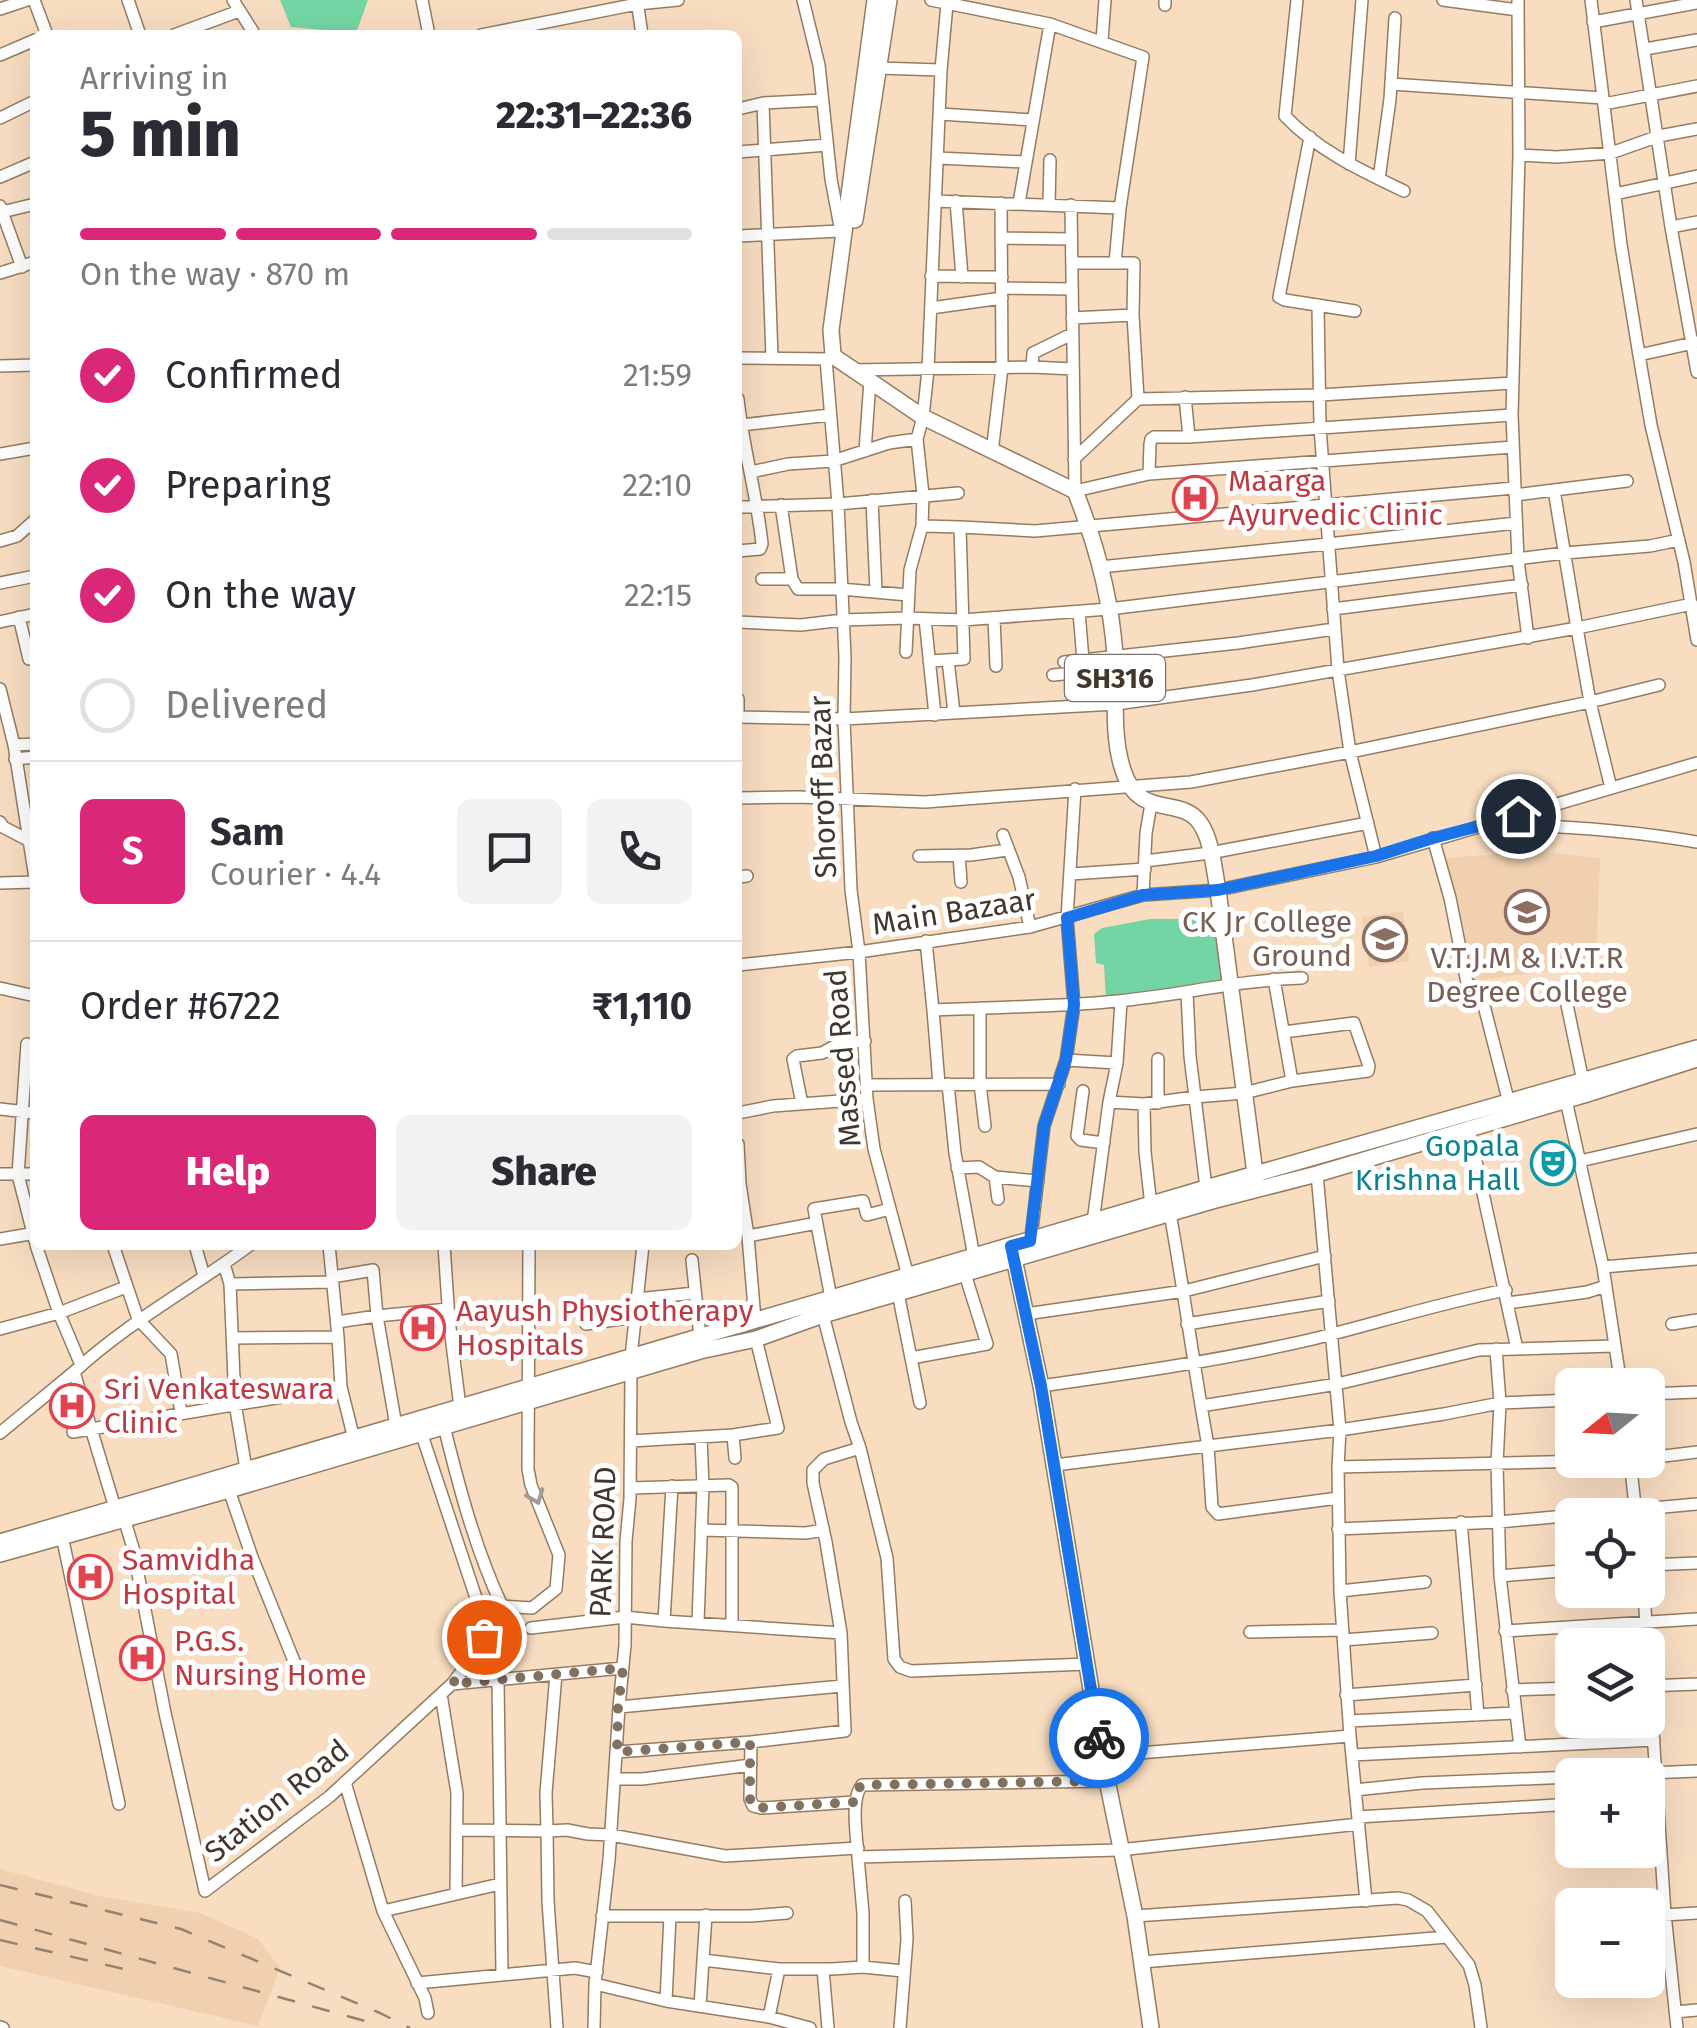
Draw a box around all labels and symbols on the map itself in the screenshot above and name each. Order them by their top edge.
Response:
place label: Maarga Ayurvedic Clinic [1228,463,1443,533]
hospital icon: Maarga Ayurvedic Clinic [1172,475,1218,521]
road number: SH316 [1065,655,1165,701]
street label: Shoroff Bazar [802,695,844,879]
pin [1476,774,1561,859]
street label: Main Bazaar [870,881,1039,943]
school or university icon: V.T.J.M & I.V.T.R Degree College [1504,889,1550,935]
place label: CK Jr College Ground [1182,904,1352,974]
school or university icon: CK Jr College Ground [1362,916,1408,962]
place label: V.T.J.M & I.V.T.R Degree College [1426,940,1628,1010]
street label: Massed Road [817,968,869,1148]
place label: Gopala Krishna Hall [1355,1128,1520,1198]
theatre icon: Gopala Krishna Hall [1530,1140,1576,1186]
place label: Aayush Physiotherapy Hospitals [456,1293,754,1363]
hospital icon: Aayush Physiotherapy Hospitals [400,1305,446,1351]
north arrow [1555,1368,1665,1478]
place label: Sri Venkateswara Clinic [104,1371,334,1441]
hospital icon: Sri Venkateswara Clinic [49,1383,95,1429]
street label: PARK ROAD [582,1466,624,1618]
one-way arrow [524,1487,544,1505]
place label: Samvidha Hospital [122,1542,255,1612]
hospital icon: Samvidha Hospital [67,1554,113,1600]
pin [442,1595,527,1680]
place label: P.G.S. Nursing Home [174,1623,367,1693]
hospital icon: P.G.S. Nursing Home [119,1635,165,1681]
courier [1049,1688,1149,1788]
street label: Station Road [198,1732,356,1870]

